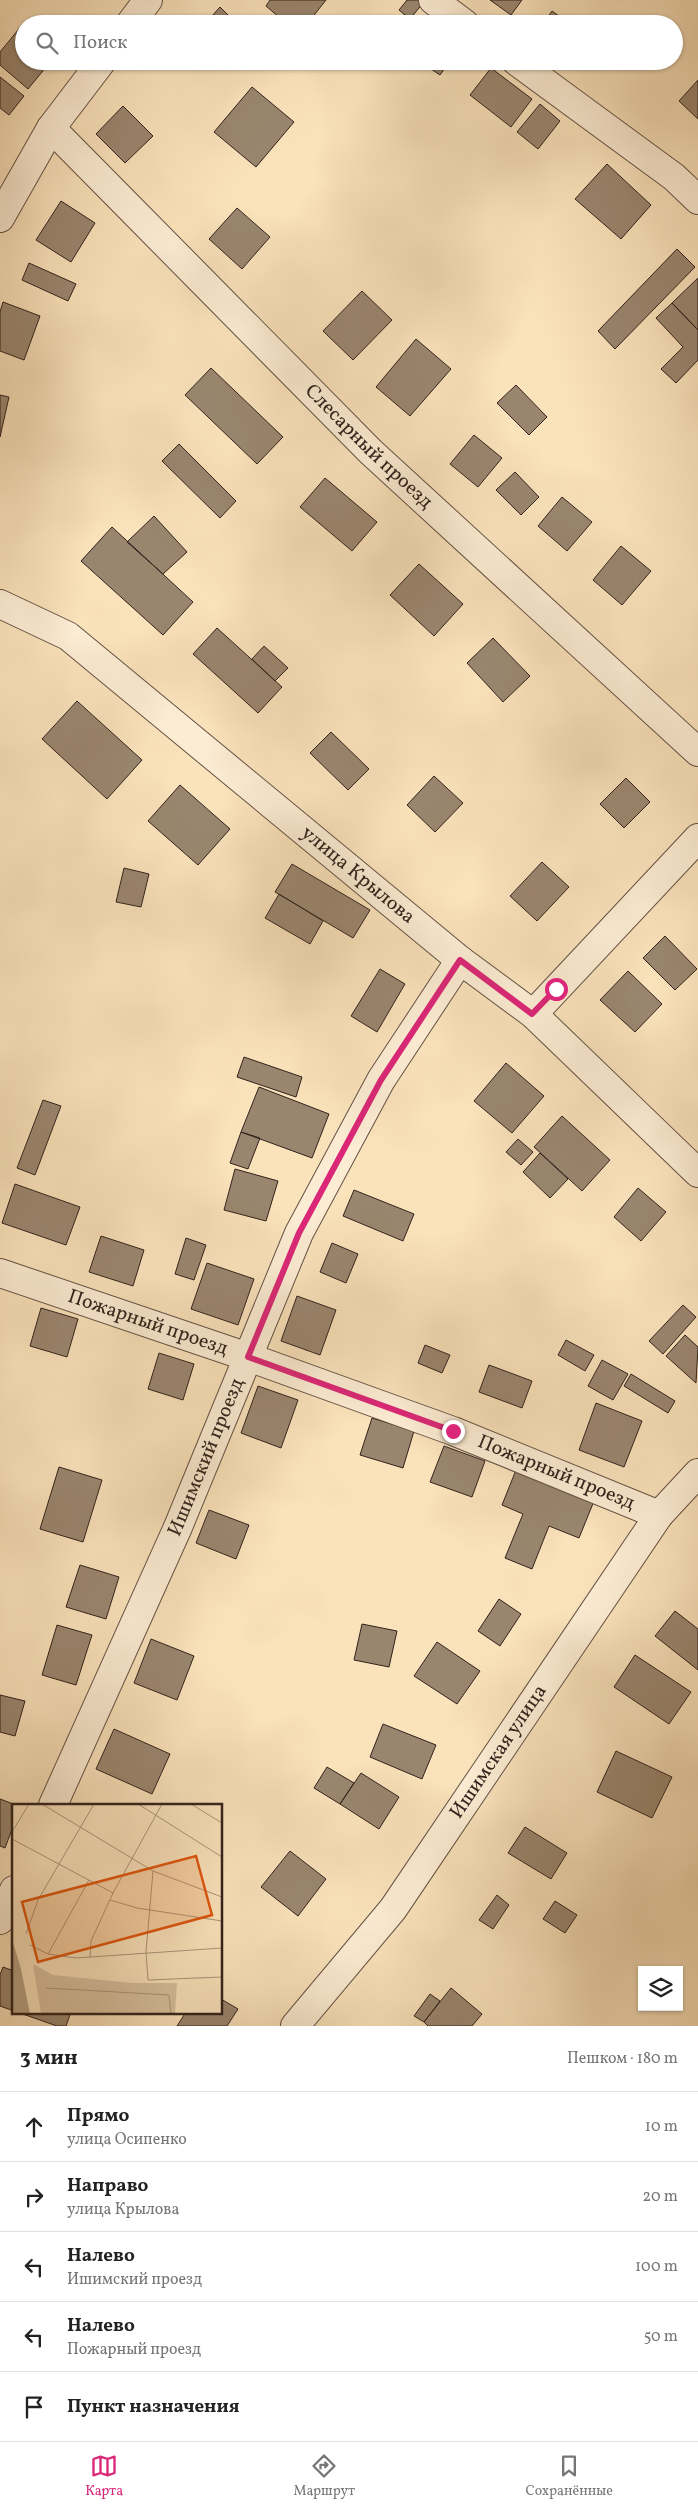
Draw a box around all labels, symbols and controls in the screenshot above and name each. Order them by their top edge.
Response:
search box [15,15,683,70]
icon: search [33,29,61,57]
text: Поиск [73,30,127,56]
street label: Слесарный проезд [298,378,439,516]
street label: улица Крылова [295,820,421,931]
route start [545,978,568,1001]
street label: Пожарный проезд [64,1283,232,1363]
street label: Ишимский проезд [161,1374,252,1541]
route end [442,1420,465,1443]
street label: Пожарный проезд [473,1428,639,1518]
street label: Ишимская улица [444,1679,554,1825]
inset map [12,1804,222,2014]
map controls [638,1966,683,2011]
button: layers [638,1966,683,2011]
text: 3 мин [20,2044,78,2073]
text: Пешком · 180 m [567,2048,678,2070]
text: Прямо [67,2103,129,2129]
icon: ahead [20,2113,48,2141]
text: 10 m [645,2116,678,2138]
text: улица Осипенко [67,2129,187,2151]
text: Направо [67,2173,149,2199]
icon: right [20,2183,48,2211]
text: 20 m [643,2186,678,2208]
text: улица Крылова [67,2199,179,2221]
text: Налево [67,2243,135,2269]
icon: left [20,2253,48,2281]
text: 100 m [635,2256,678,2278]
text: Ишимский проезд [67,2269,202,2291]
text: Налево [67,2313,135,2339]
icon: left [20,2323,48,2351]
text: 50 m [644,2326,678,2348]
text: Пожарный проезд [67,2339,201,2361]
icon: arrive [20,2393,48,2421]
text: Пункт назначения [67,2394,240,2420]
tab: Карта [85,2452,123,2501]
tab: Маршрут [293,2452,355,2501]
tab: Сохранённые [525,2452,613,2501]

